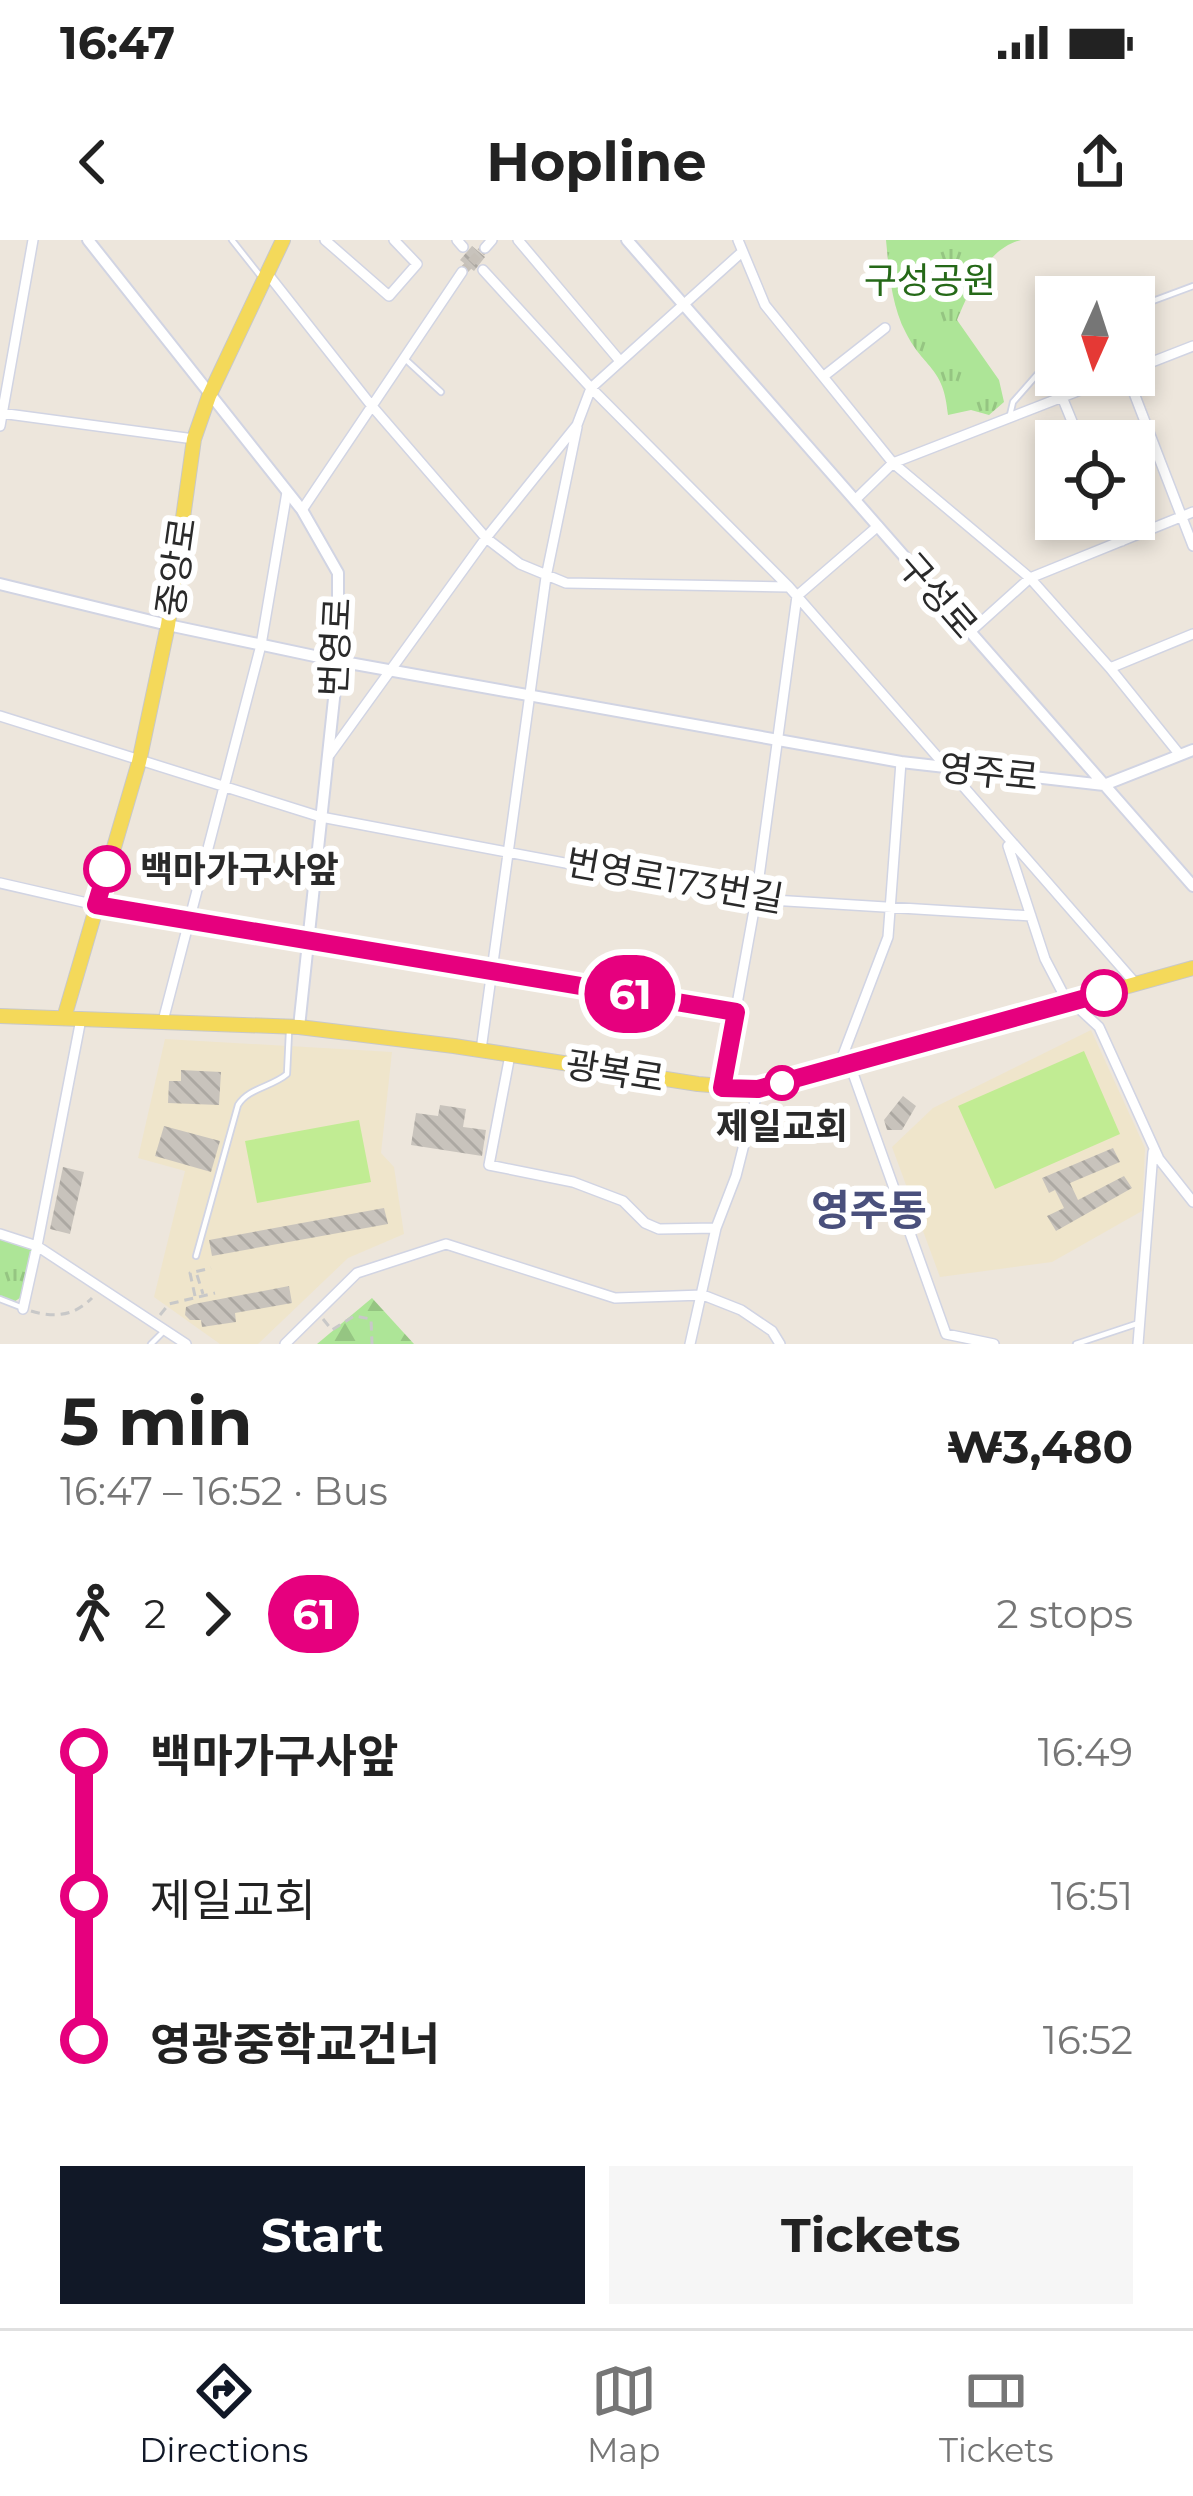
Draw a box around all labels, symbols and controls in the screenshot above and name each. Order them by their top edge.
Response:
text: 16:47 [60,15,175,70]
icon: back [60,129,126,195]
text: Hopline [486,129,707,195]
icon: share [1067,129,1133,195]
park label: 구성공원 [864,258,996,302]
north arrow [1035,276,1155,396]
map controls [1035,276,1155,540]
button: locate [1035,420,1155,540]
street label: 중앙로 [147,515,205,619]
street label: 구성로 [889,543,987,647]
street label: 번영로 [310,596,360,698]
street label: 영주로 [937,745,1041,799]
street label: 번영로173번길 [563,839,787,921]
marker: 백마가구사앞 [85,847,129,891]
place label: 백마가구사앞 [140,847,339,891]
line badge: 61 [576,955,684,1033]
text: 61 [608,968,652,1020]
unlabelled marker [1082,971,1126,1015]
street label: 광복로 [562,1041,668,1101]
marker: 제일교회 [766,1067,798,1099]
place label: 제일교회 [716,1104,848,1148]
district label: 영주동 [811,1184,927,1236]
text: 5 min [60,1381,253,1462]
text: ₩3,480 [947,1419,1133,1474]
text: 16:47 – 16:52 · Bus [60,1467,388,1515]
icon: walk [60,1581,126,1647]
icon: forward [184,1581,250,1647]
text: 61 [292,1588,335,1640]
text: 2 [144,1590,166,1638]
text: 2 stops [997,1590,1133,1638]
text: 백마가구사앞 [150,1728,398,1783]
text: 16:49 [1038,1728,1133,1776]
text: 제일교회 [150,1872,316,1927]
text: 16:51 [1051,1872,1133,1920]
text: 영광중학교건너 [150,2016,440,2071]
text: 16:52 [1043,2016,1133,2064]
button: Start [60,2166,585,2304]
button: Tickets [609,2166,1133,2304]
tab: Directions [139,2358,308,2470]
tab: Map [587,2358,660,2470]
tab: Tickets [939,2358,1054,2470]

